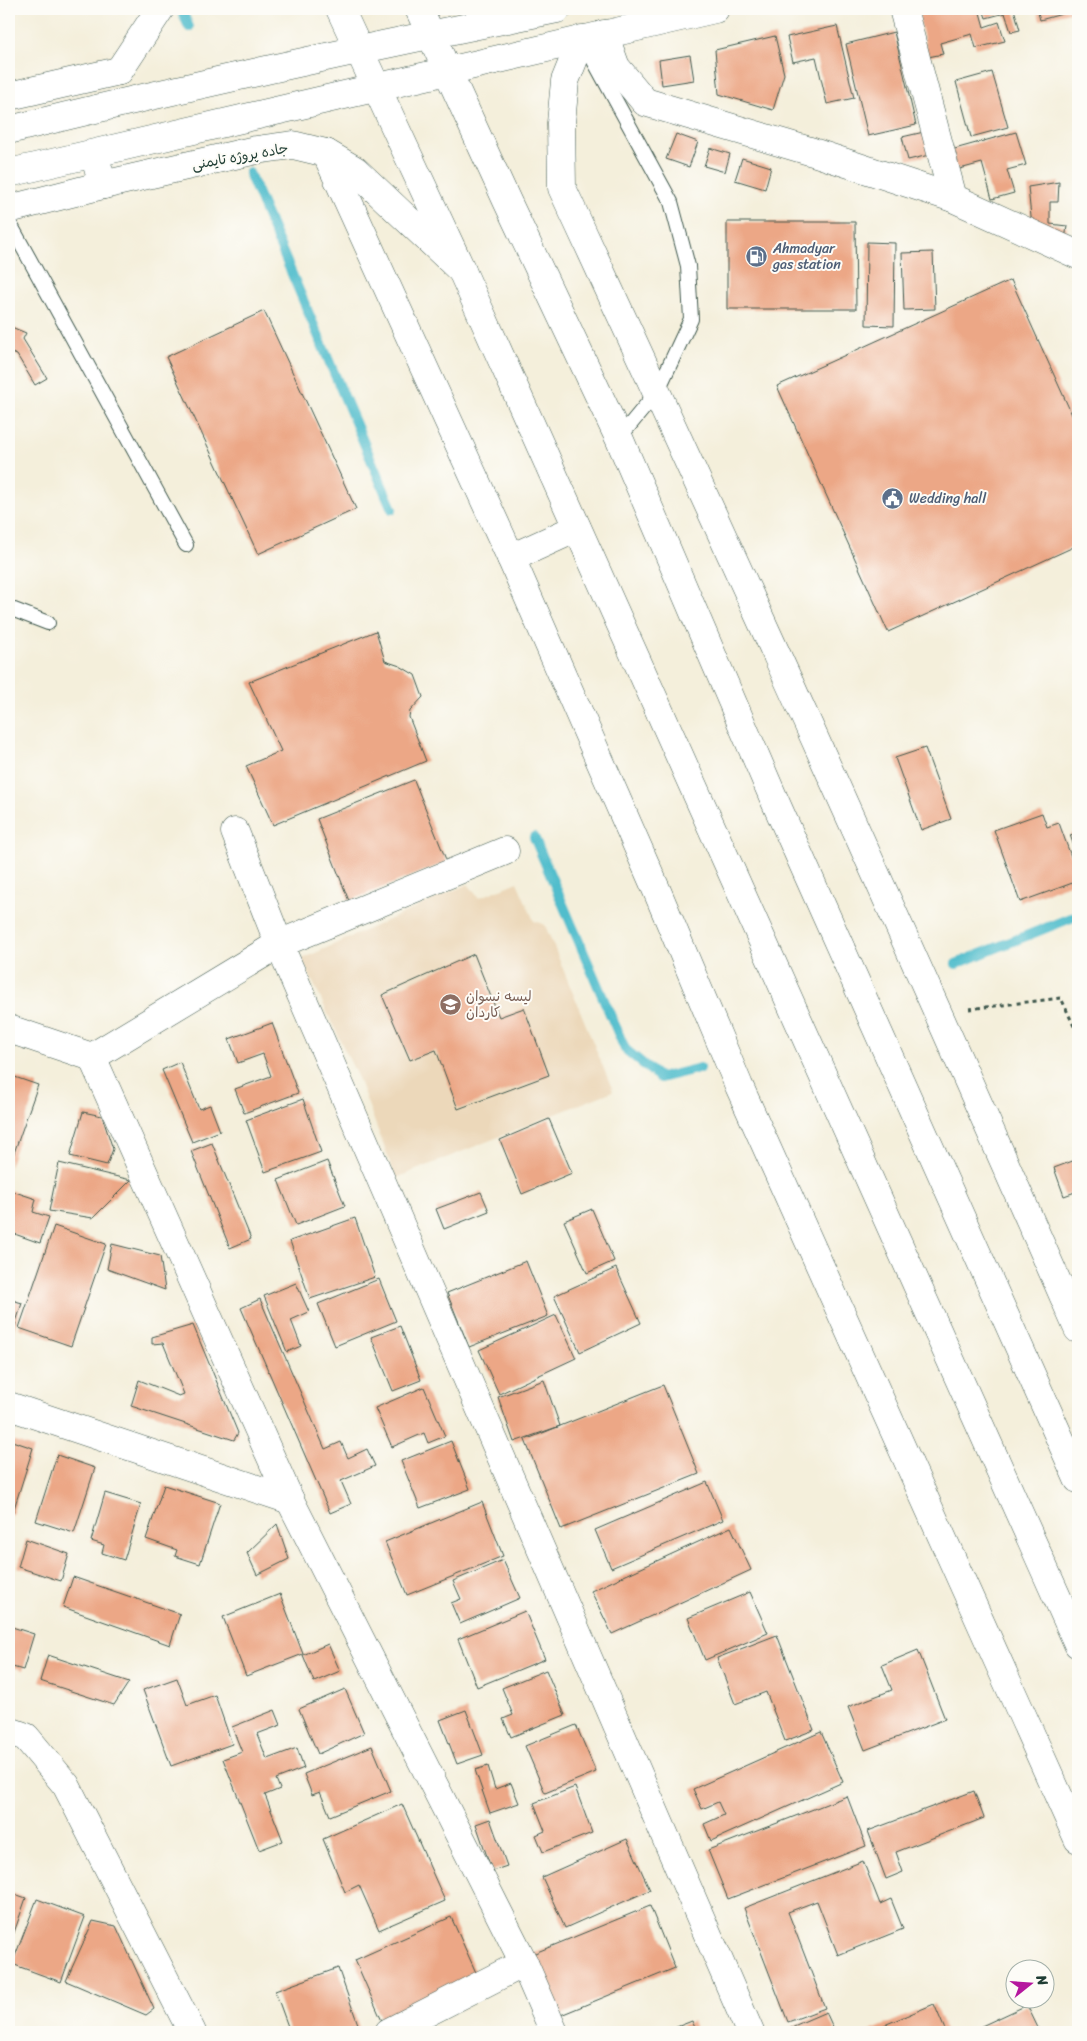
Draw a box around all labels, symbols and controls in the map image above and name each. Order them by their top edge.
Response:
street label: جاده پروژه تایمنی [190,136,290,177]
place label: Ahmadyar gas station [772,236,841,277]
fuel station icon: Ahmadyar gas station [745,244,769,268]
public building icon: Wedding hall [881,486,905,510]
place label: Wedding hall [909,486,987,511]
place label: لیسه نسوان کاردان [466,984,532,1025]
school or university icon: لیسه نسوان کاردان [438,992,462,1016]
north arrow [1004,1958,1054,2008]
text: N [1028,1971,1055,1989]

